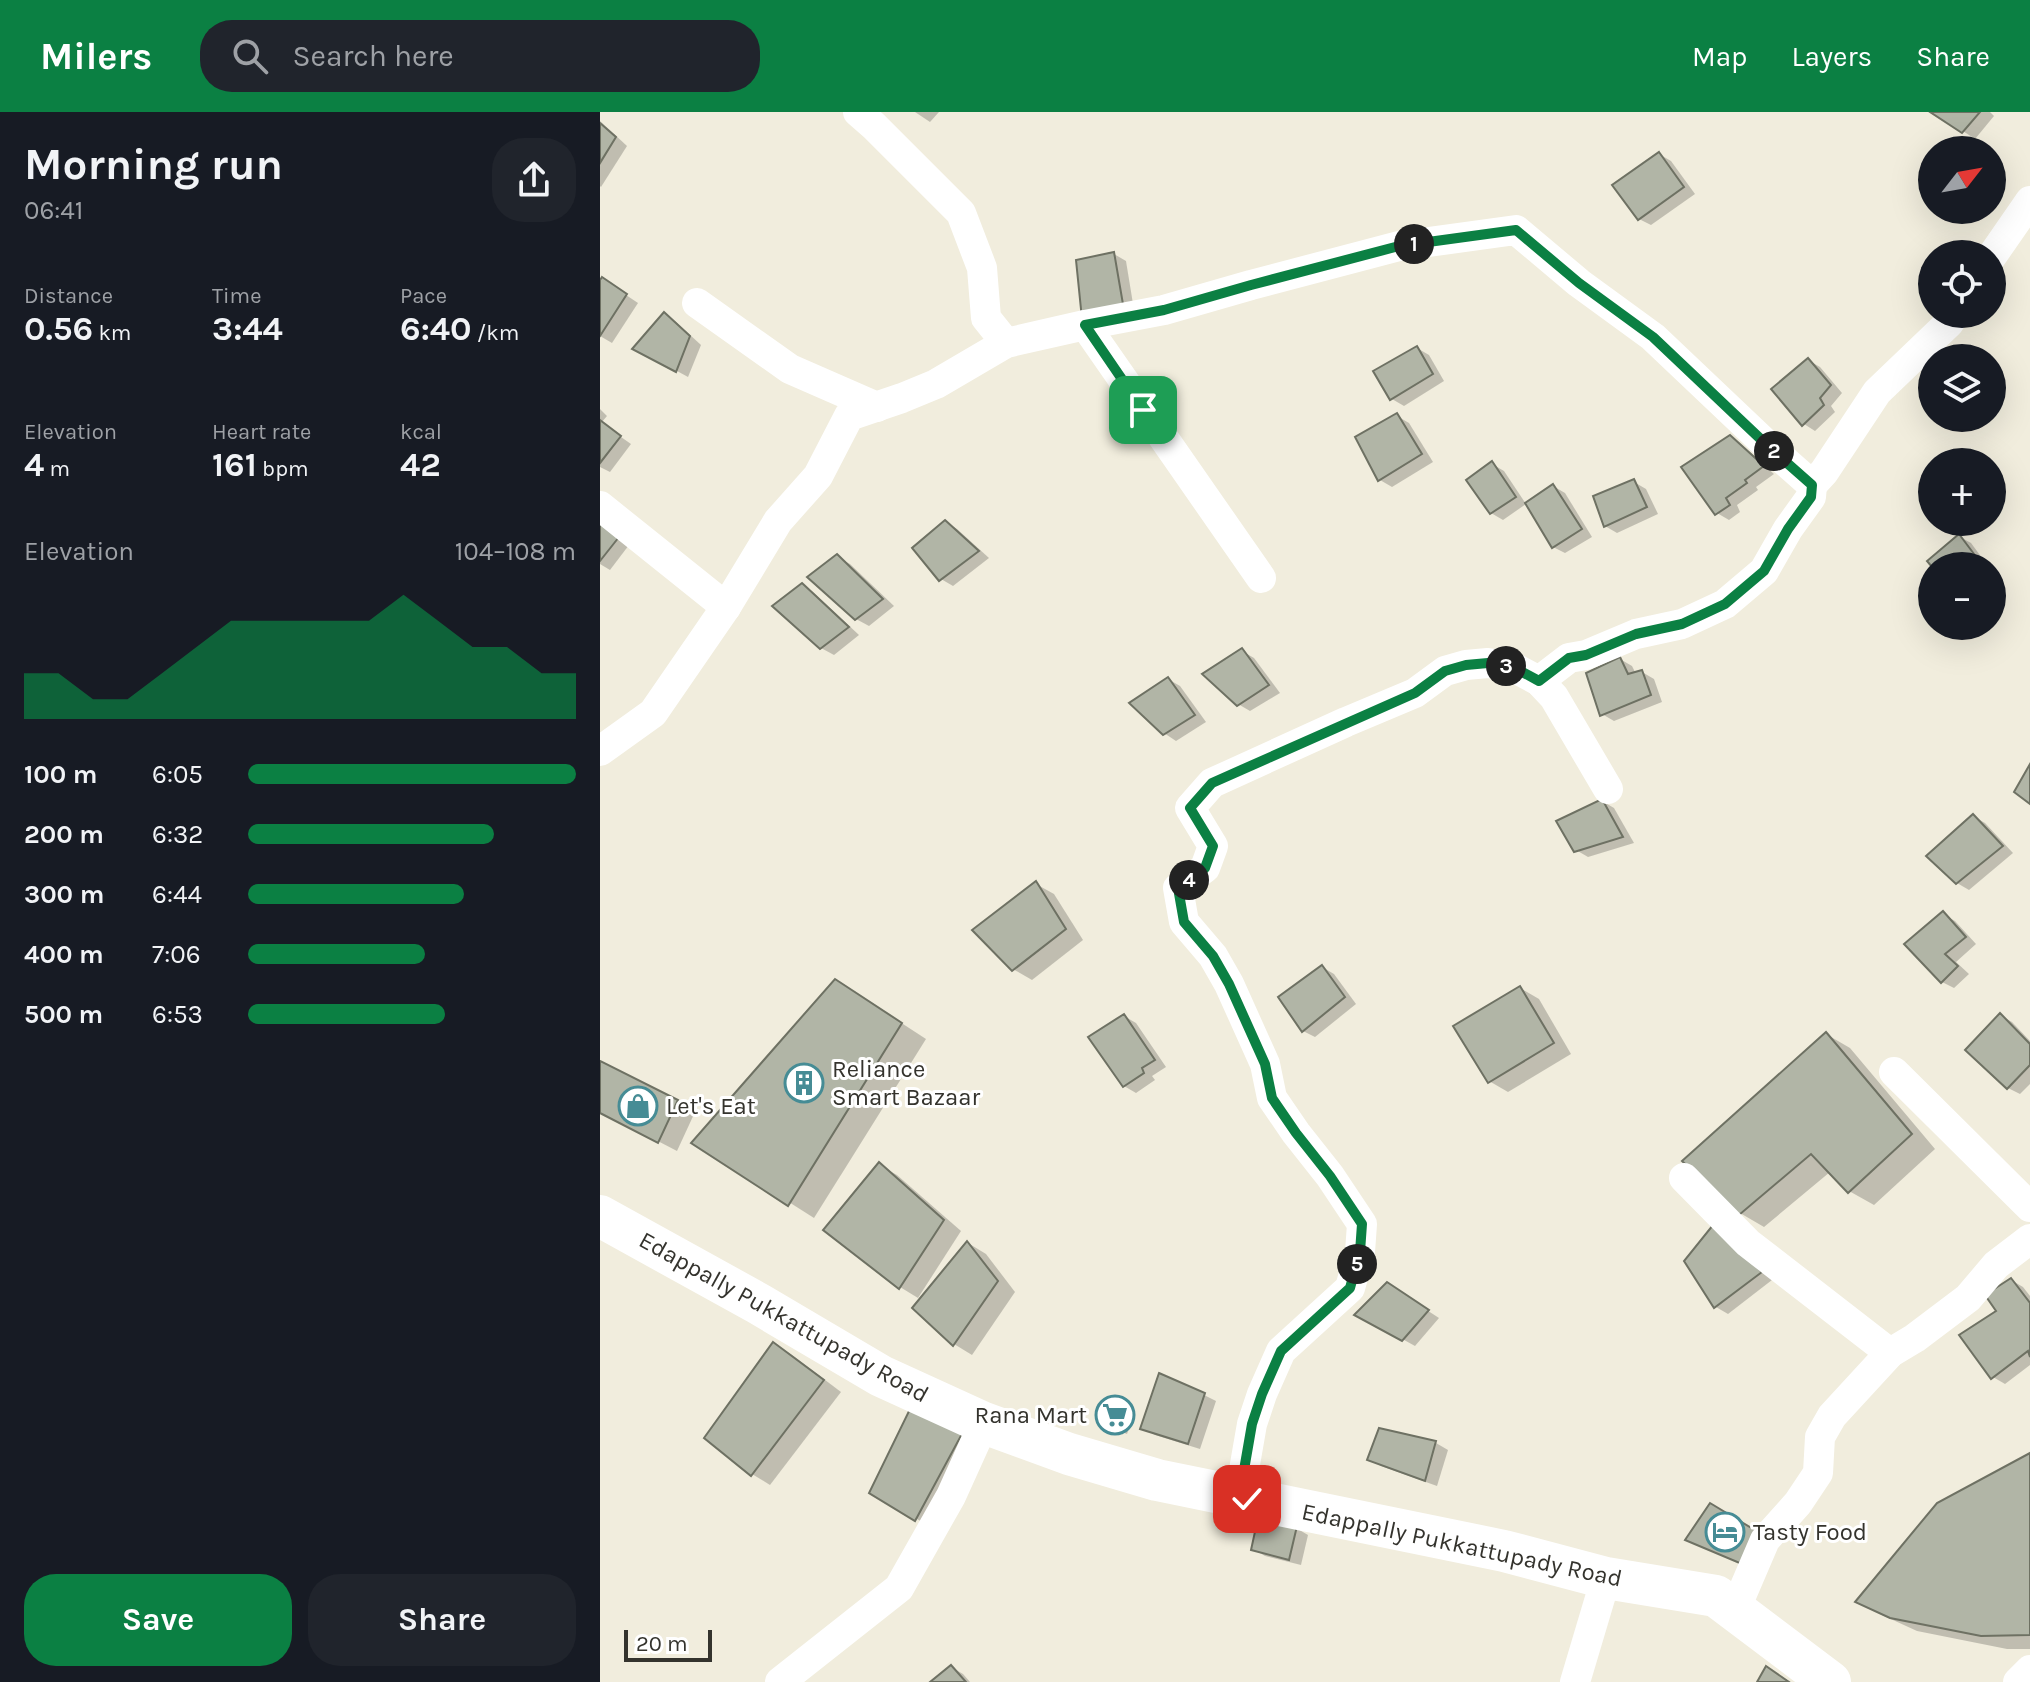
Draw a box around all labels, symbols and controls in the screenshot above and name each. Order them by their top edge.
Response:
search box [200,20,760,92]
text: Milers [40,34,152,79]
icon: search [228,34,272,78]
text: Search here [292,38,454,74]
text: Map [1692,40,1747,73]
text: Layers [1791,40,1872,73]
text: Share [1916,40,1990,73]
north arrow [1918,136,2006,224]
map controls [1918,136,2006,640]
button: share [492,138,576,222]
text: Morning run [24,139,283,190]
text: 06:41 [24,195,83,226]
pin: 1 [1394,224,1434,264]
text: 1 [1410,231,1418,257]
button: locate [1918,240,2006,328]
text: Distance [24,283,113,309]
text: Time [212,283,261,309]
text: Pace [400,283,447,309]
text: 0.56 [24,309,93,349]
text: 3:44 [212,309,283,349]
text: 6:40 [400,309,472,349]
text: km [93,320,131,346]
text: /km [472,320,519,346]
button: layers [1918,344,2006,432]
pin [1109,376,1177,444]
icon: arrive [1121,388,1165,432]
text: Elevation [24,419,117,445]
text: Heart rate [212,419,311,445]
text: kcal [400,419,442,445]
pin: 2 [1754,431,1794,471]
text: 2 [1767,438,1781,464]
text: 4 [24,445,44,485]
text: 161 [212,445,257,485]
text: 42 [400,445,441,485]
button: + [1918,448,2006,536]
text: m [44,456,70,482]
text: bpm [257,456,309,482]
text: Elevation [24,536,134,567]
text: 104–108 m [455,536,576,567]
button: − [1918,552,2006,640]
pin: 3 [1486,646,1526,686]
text: 3 [1499,653,1513,679]
text: 100 m [24,759,97,790]
text: 6:05 [152,759,203,790]
text: 200 m [24,819,104,850]
text: 6:32 [152,819,203,850]
pin: 4 [1169,860,1209,900]
text: 4 [1182,867,1196,893]
text: 300 m [24,879,104,910]
text: 6:44 [152,879,202,910]
text: 400 m [24,939,104,970]
text: 7:06 [152,939,201,970]
text: 500 m [24,999,103,1030]
text: 6:53 [152,999,203,1030]
place label: Reliance Smart Bazaar [832,1055,981,1111]
building icon: Reliance Smart Bazaar [783,1062,825,1104]
shop icon: Let's Eat [617,1085,659,1127]
place label: Let's Eat [666,1092,756,1120]
street label: Edappally Pukkattupady Road [634,1226,934,1408]
pin: 5 [1337,1244,1377,1284]
text: 5 [1351,1251,1363,1277]
supermarket icon: Rana Mart [1094,1394,1136,1436]
place label: Rana Mart [974,1401,1087,1429]
pin [1213,1465,1281,1533]
icon: check [1225,1477,1269,1521]
street label: Edappally Pukkattupady Road [1299,1497,1625,1593]
hotel icon: Tasty Food [1704,1511,1746,1553]
place label: Tasty Food [1753,1518,1867,1546]
button: Save [24,1574,292,1666]
button: Share [308,1574,576,1666]
scale bar [624,1626,712,1662]
text: 20 m [636,1631,688,1657]

